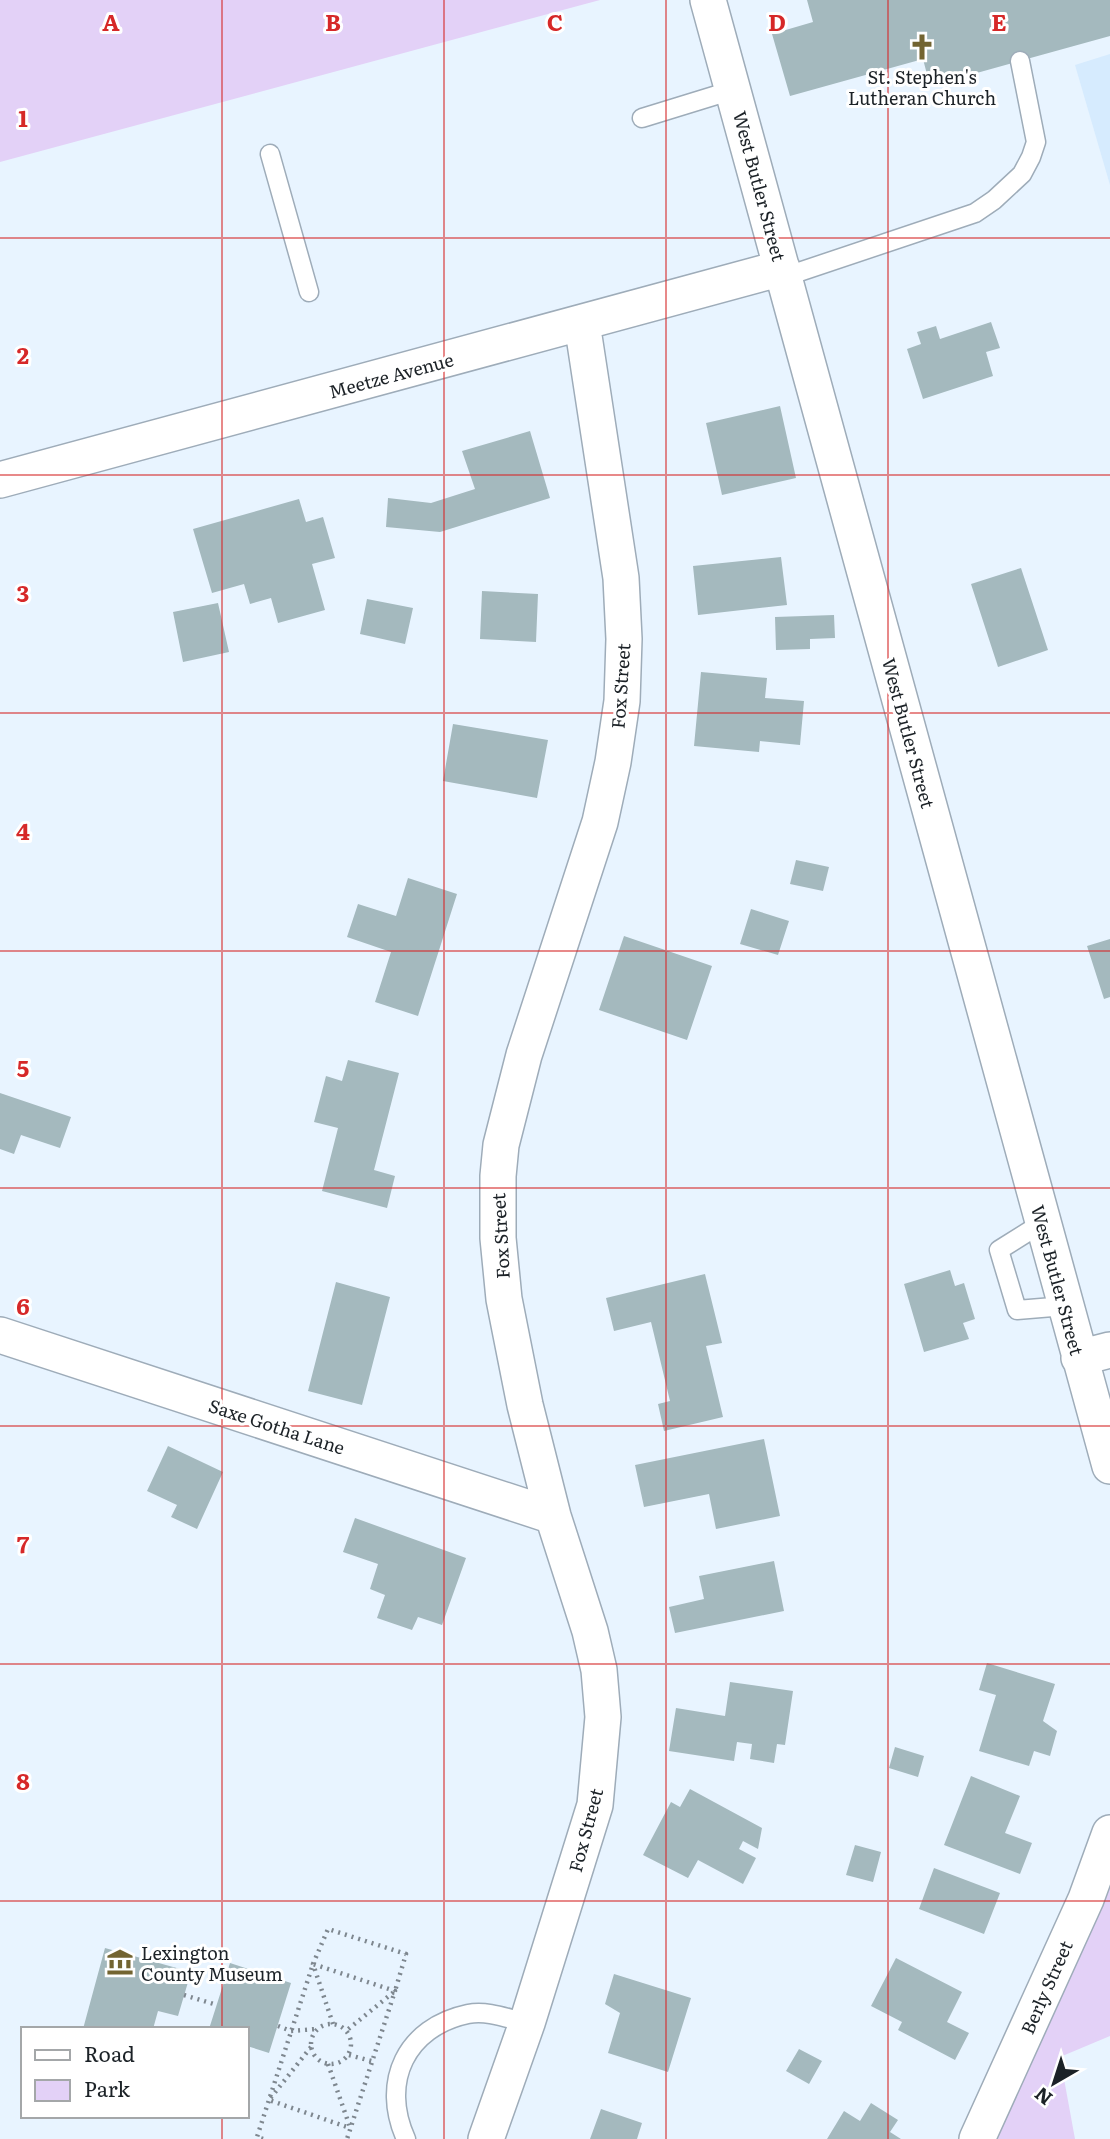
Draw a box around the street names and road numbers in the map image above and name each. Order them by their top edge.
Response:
street label: West Butler Street [727,108,793,265]
street label: Meetze Avenue [326,345,456,405]
street label: Fox Street [604,642,637,730]
street label: West Butler Street [876,655,942,812]
street label: Fox Street [484,1192,516,1280]
street label: West Butler Street [1025,1202,1091,1359]
street label: Saxe Gotha Lane [205,1391,349,1461]
street label: Fox Street [561,1784,609,1875]
street label: Berly Street [1013,1935,1079,2038]

